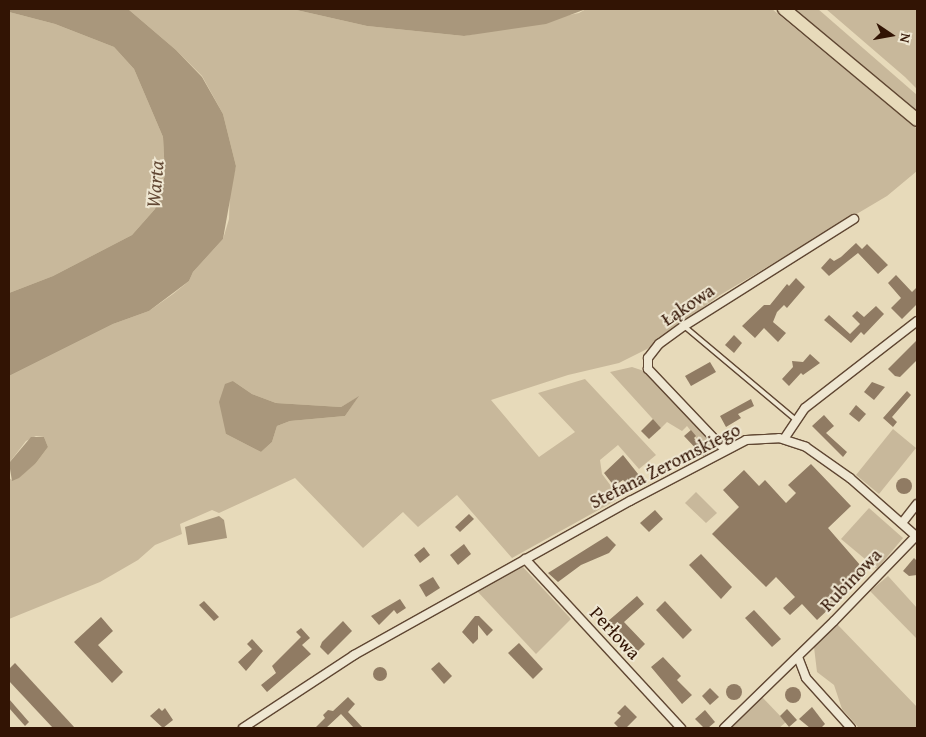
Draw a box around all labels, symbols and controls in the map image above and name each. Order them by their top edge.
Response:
north arrow [866,10,916,60]
text: N [895,31,916,45]
water label: Warta [140,159,168,209]
street label: Łąkowa [657,279,719,331]
street label: Stefana Żeromskiego [586,418,744,514]
street label: Rubinowa [815,544,887,616]
street label: Perłowa [585,602,645,664]

